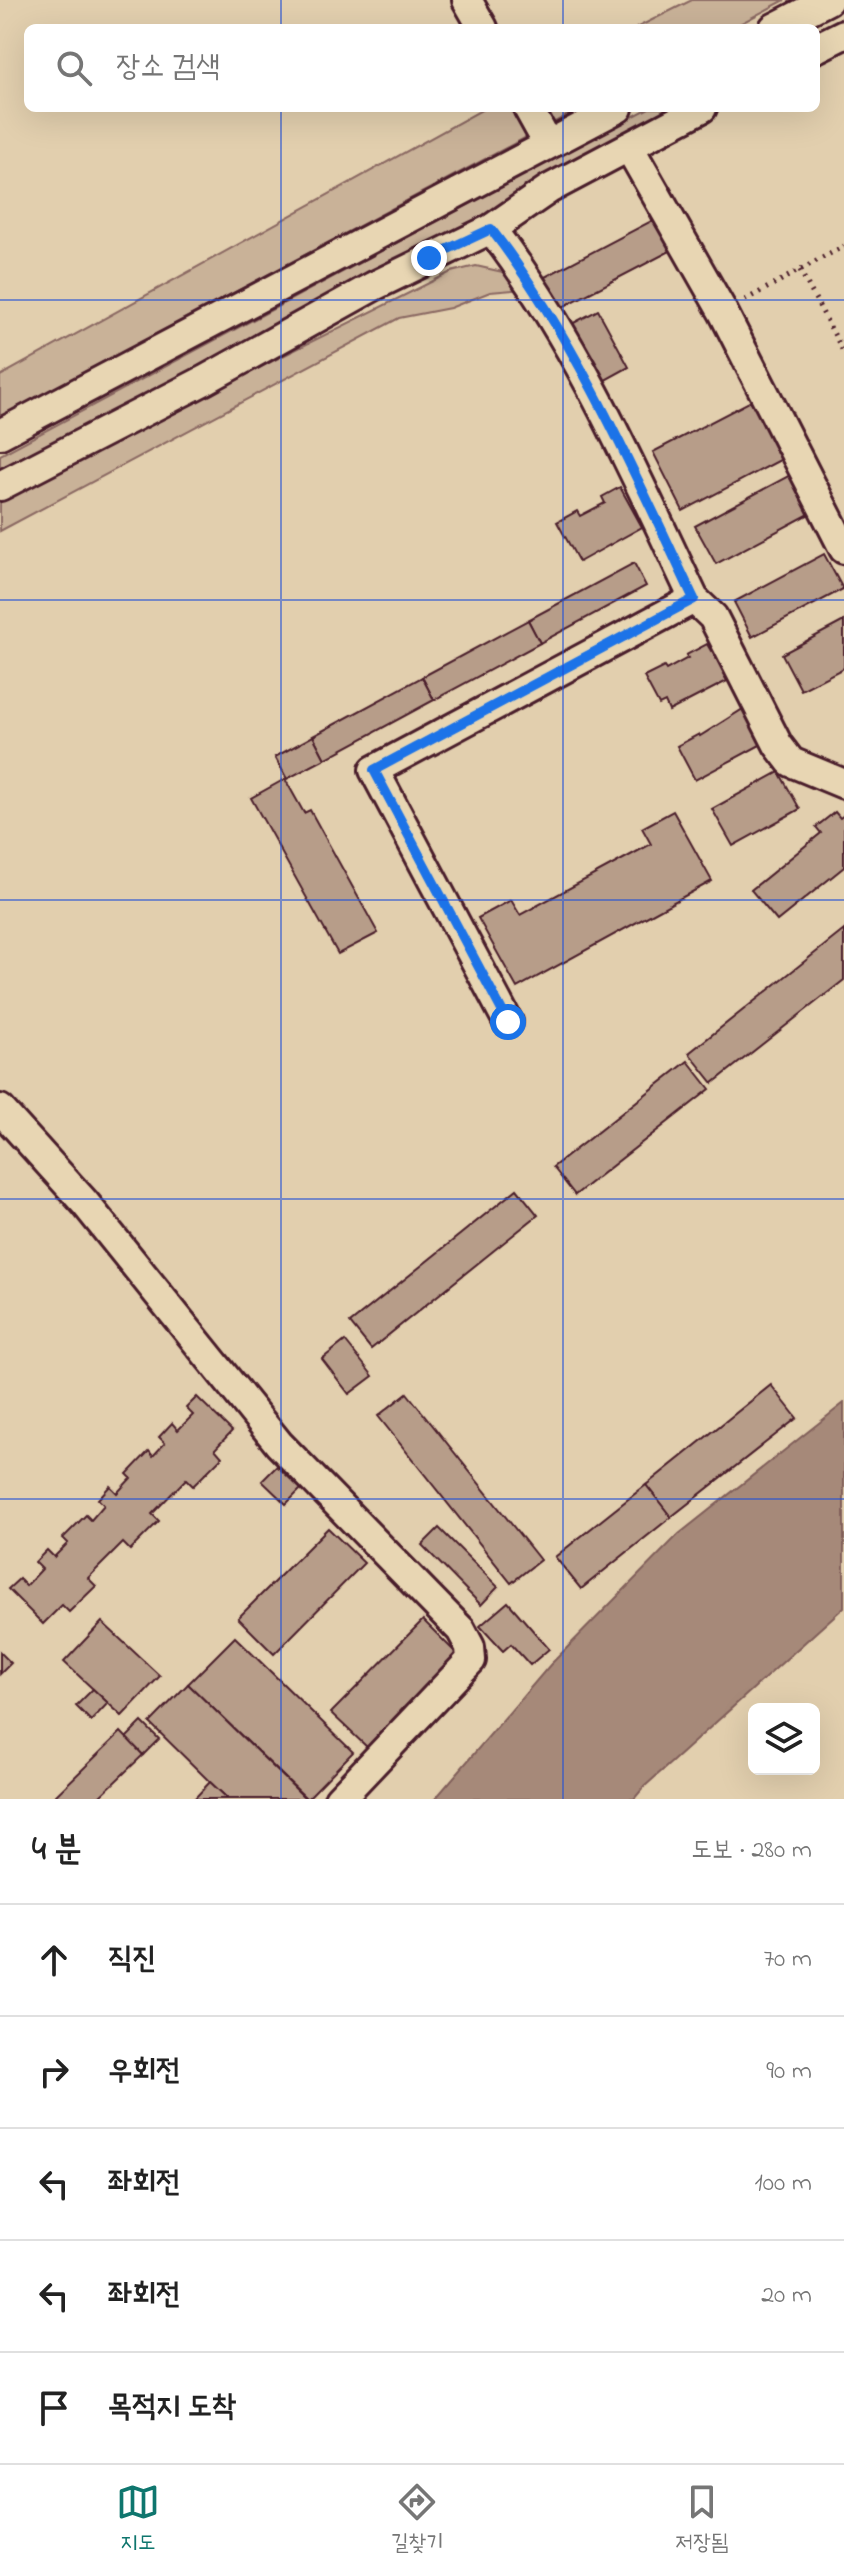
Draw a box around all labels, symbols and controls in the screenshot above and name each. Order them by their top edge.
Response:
search box [24,24,820,112]
icon: search [52,46,96,90]
text: 장소 검색 [116,46,220,90]
route end [411,240,447,276]
route start [490,1004,526,1040]
map controls [748,1703,820,1775]
button: layers [748,1703,820,1775]
text: 4 분 [32,1826,82,1876]
text: 도보 · 280 m [691,1832,812,1870]
icon: ahead [32,1938,76,1982]
text: 직진 [108,1938,156,1982]
text: 70 m [763,1941,812,1979]
icon: right [32,2050,76,2094]
text: 우회전 [108,2050,180,2094]
text: 90 m [766,2053,812,2091]
icon: left [32,2162,76,2206]
text: 좌회전 [108,2162,180,2206]
text: 100 m [755,2165,812,2203]
icon: left [32,2274,76,2318]
text: 좌회전 [108,2274,180,2318]
text: 20 m [761,2277,812,2315]
icon: arrive [32,2386,76,2430]
text: 목적지 도착 [108,2386,236,2430]
tab: 지도 [116,2480,160,2560]
tab: 길찾기 [391,2480,444,2560]
tab: 저장됨 [675,2480,728,2560]

